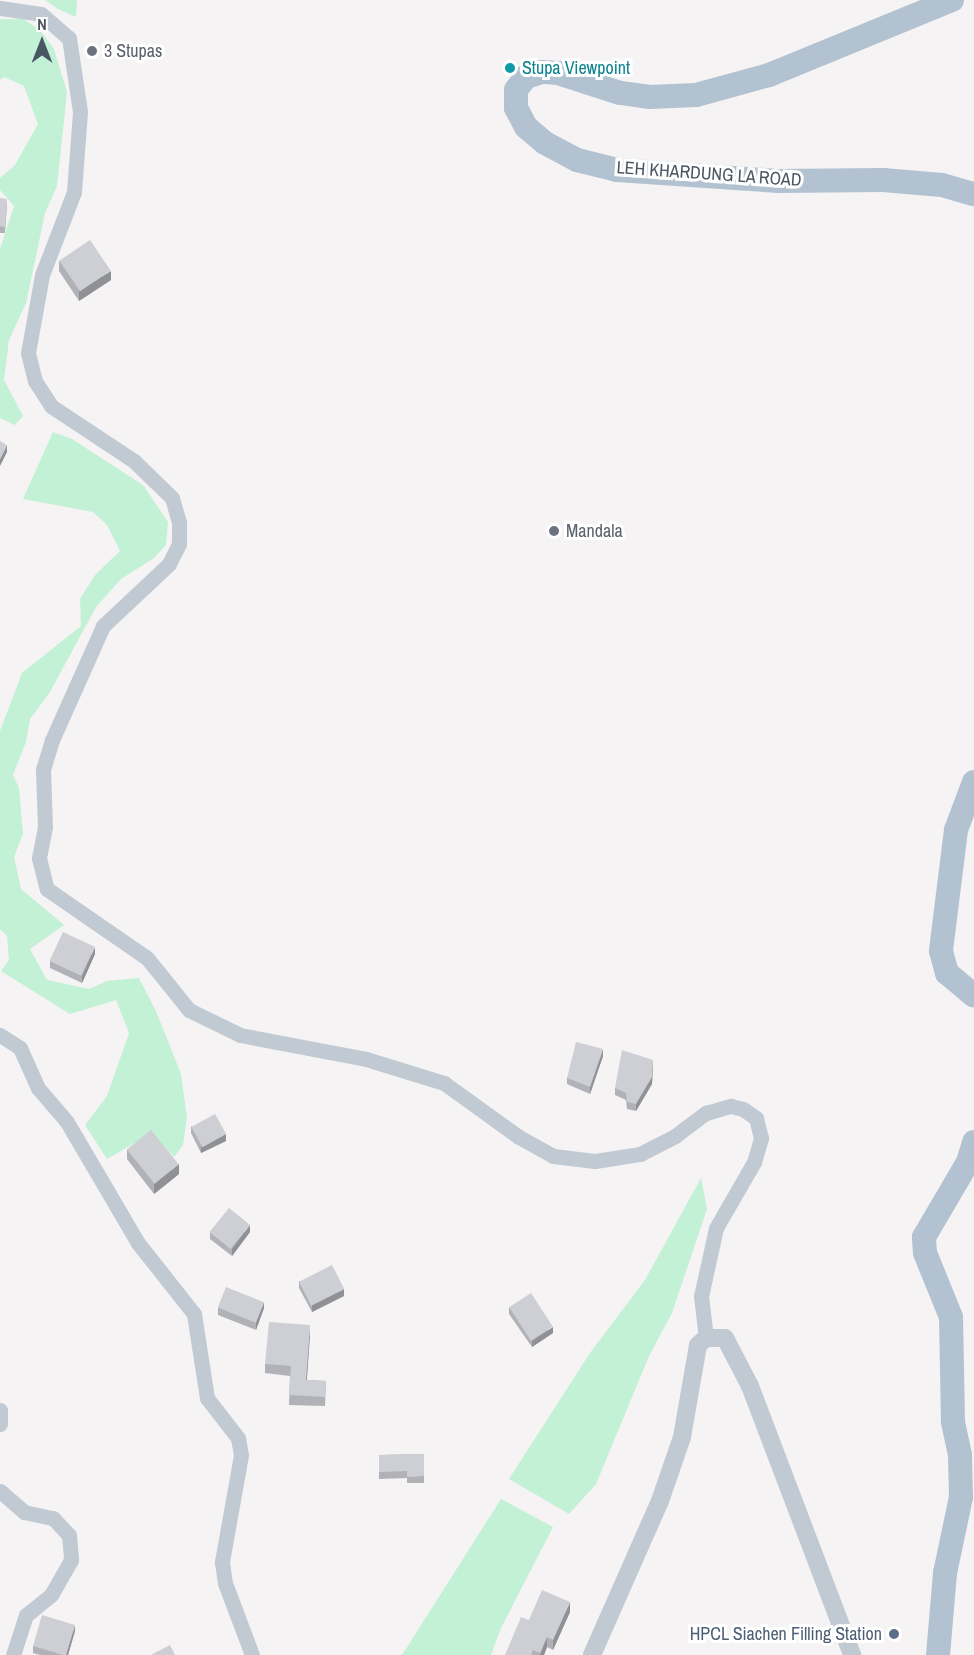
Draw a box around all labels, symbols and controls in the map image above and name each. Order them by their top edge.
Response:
north arrow [12,12,72,72]
text: N [37,13,47,35]
place label: 3 Stupas [104,40,162,62]
marker: 3 Stupas [85,44,99,58]
place label: Stupa Viewpoint [522,57,630,79]
marker: Stupa Viewpoint [503,61,517,75]
street label: LEH KHARDUNG LA ROAD [615,157,803,191]
place label: Mandala [566,520,623,542]
marker: Mandala [547,524,561,538]
place label: HPCL Siachen Filling Station [689,1623,882,1645]
marker: HPCL Siachen Filling Station [887,1627,901,1641]

